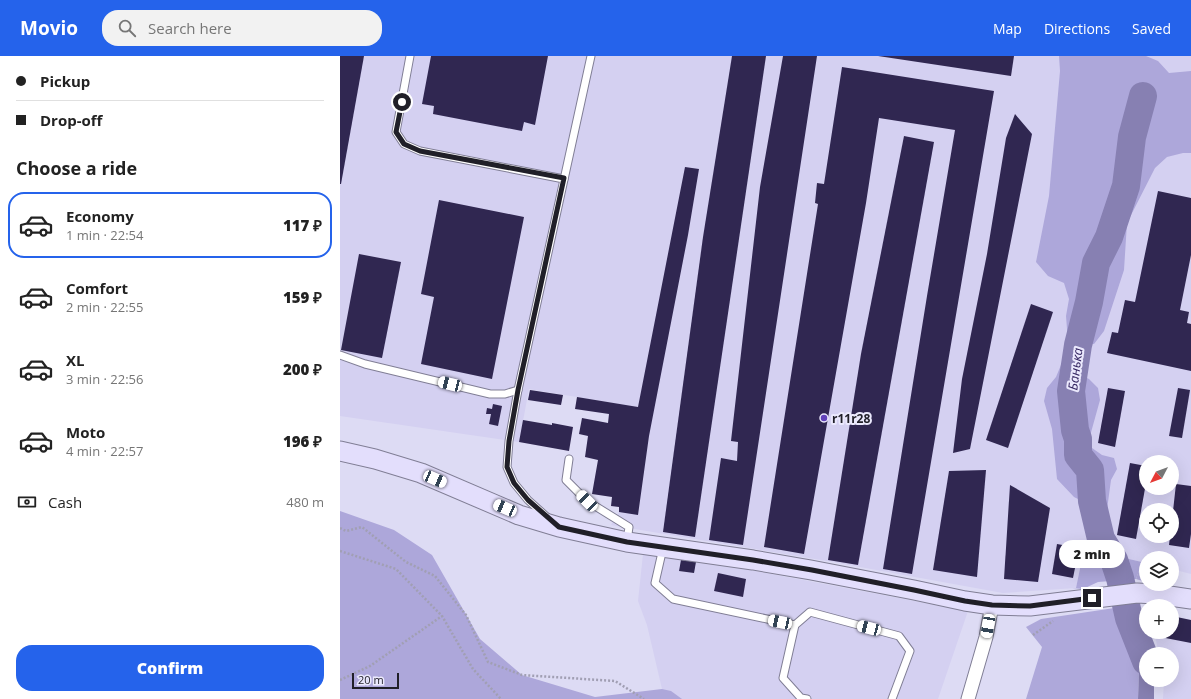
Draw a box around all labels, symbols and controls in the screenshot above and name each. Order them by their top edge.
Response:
search box [102,10,382,46]
text: Movio [20,15,78,41]
icon: search [116,17,138,39]
text: Search here [148,18,232,38]
text: Map [993,19,1022,38]
text: Directions [1044,19,1110,38]
text: Saved [1132,19,1171,38]
text: Pickup [40,71,90,91]
route start [393,93,411,111]
text: Drop-off [40,110,102,130]
text: Choose a ride [16,156,137,180]
text: Economy [66,206,134,226]
icon: car [18,207,54,243]
text: 117 ₽ [283,215,322,235]
text: 1 min · 22:54 [66,226,143,244]
text: Comfort [66,278,128,298]
icon: car [18,279,54,315]
text: 159 ₽ [283,287,322,307]
text: 2 min · 22:55 [66,298,143,316]
water label: Банька [1063,346,1087,391]
text: XL [66,350,84,370]
icon: car [18,351,54,387]
text: 200 ₽ [283,359,322,379]
text: 3 min · 22:56 [66,370,143,388]
car [437,375,463,393]
place label: r11r28 [832,410,870,427]
marker: r11r28 [819,413,829,423]
text: Moto [66,422,105,442]
icon: car [18,423,54,459]
text: 196 ₽ [283,431,322,451]
text: 4 min · 22:57 [66,442,143,460]
north arrow [1139,455,1179,495]
map controls [1139,455,1179,687]
car [422,469,448,489]
car [574,488,600,514]
icon: cash [16,491,38,513]
text: Cash [48,492,82,512]
text: 480 m [286,493,324,511]
car [492,498,518,518]
button: locate [1139,503,1179,543]
callout: 2 min [1059,540,1125,568]
text: 2 min [1074,545,1110,563]
button: layers [1139,551,1179,591]
route end [1083,589,1101,607]
button: + [1139,599,1179,639]
car [980,613,996,639]
car [767,614,793,630]
car [856,619,882,637]
button: Confirm [16,645,324,691]
button: − [1139,647,1179,687]
scale bar [352,671,399,690]
text: 20 m [358,672,384,687]

